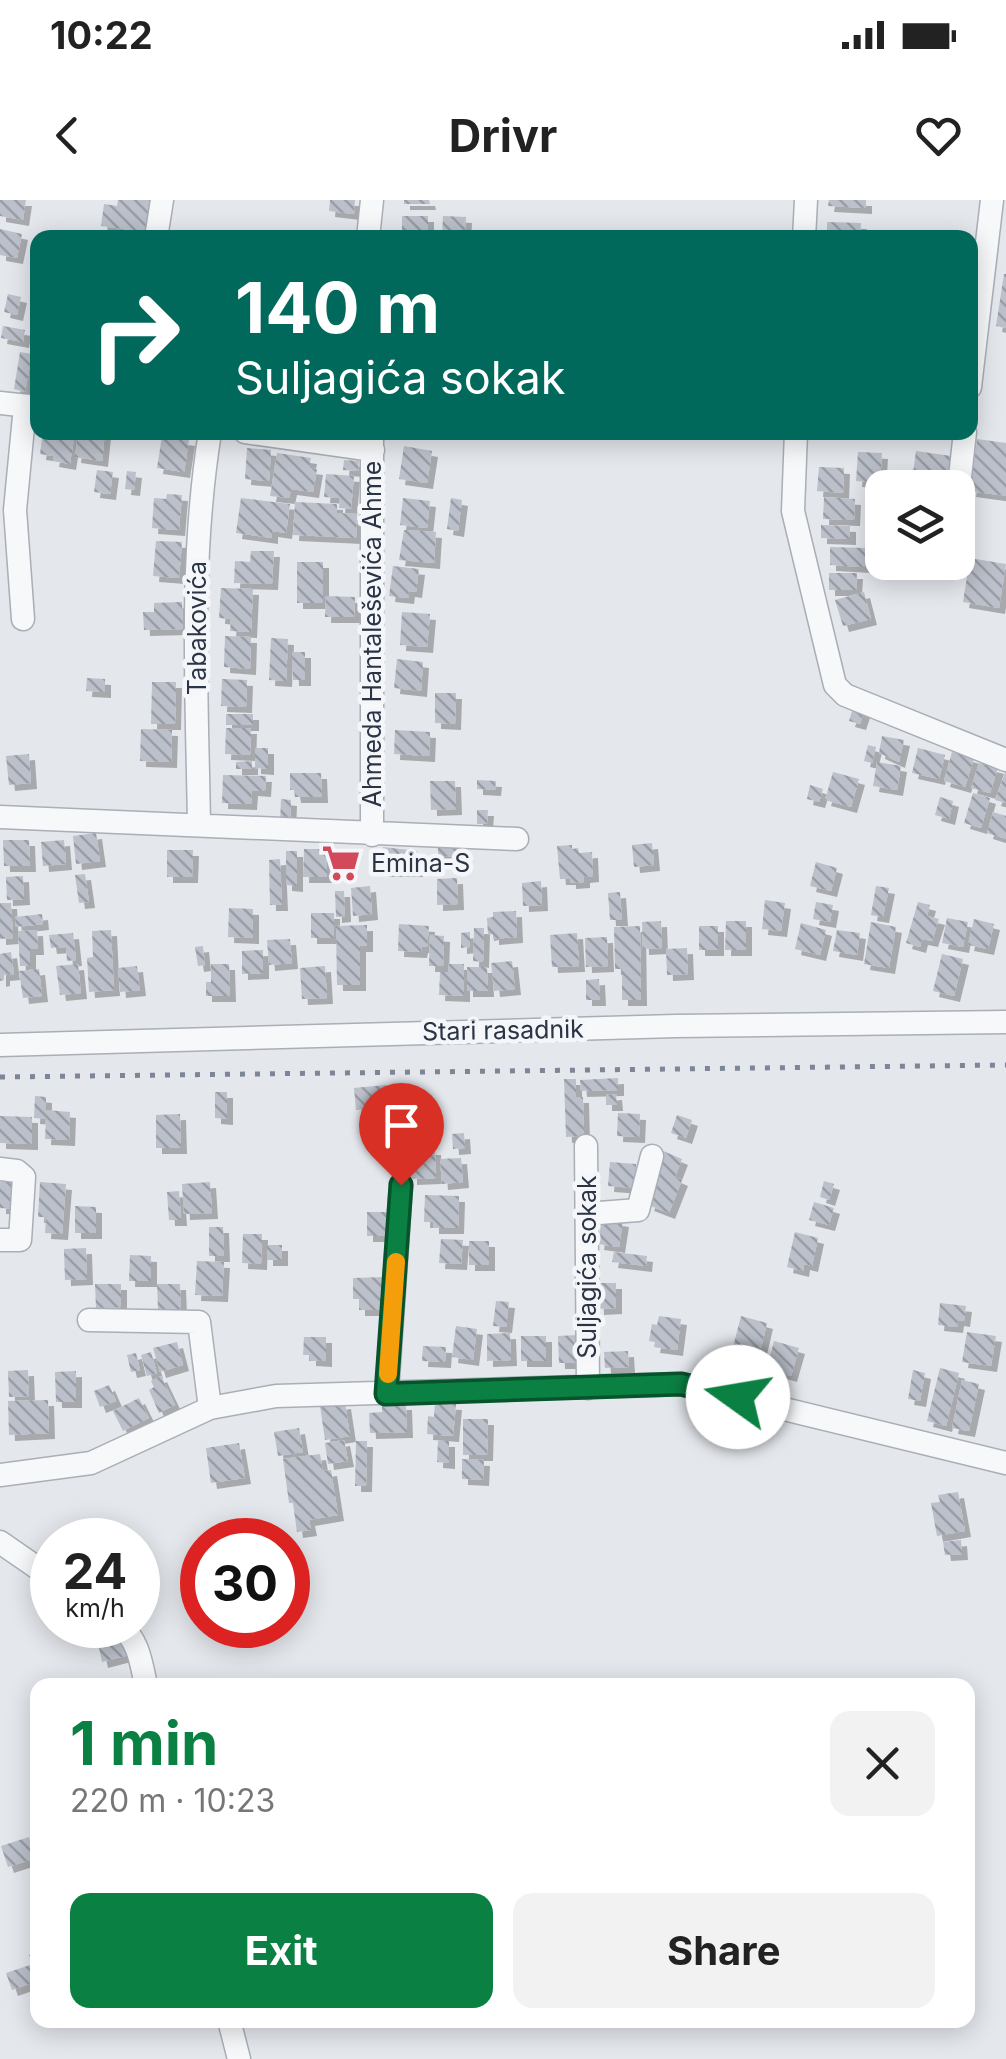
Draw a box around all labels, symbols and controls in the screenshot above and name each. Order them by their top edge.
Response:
text: 10:22 [50,12,153,58]
icon: back [40,108,95,163]
text: Drivr [449,108,557,163]
icon: heart [911,108,966,163]
text: 140 m [235,265,440,350]
icon: right [70,270,200,400]
text: Suljagića sokak [235,350,566,405]
street label: Ahmeda Hantaleševića Ahme [357,461,387,807]
map controls [865,470,975,580]
button: layers [865,470,975,580]
street label: Tabakovića [182,561,212,695]
supermarket icon: Emina-S [320,842,362,884]
place label: Emina-S [371,848,470,878]
street label: Stari rasadnik [422,1014,584,1046]
pin [359,1083,444,1186]
icon: arrive [374,1098,429,1153]
street label: Suljagića sokak [572,1175,602,1359]
position arrow [686,1345,790,1449]
speed limit sign: 30 [180,1518,310,1648]
text: 24 [63,1541,127,1601]
text: km/h [65,1593,125,1623]
text: 1 min [70,1707,218,1779]
button: close [830,1711,935,1816]
text: 220 m · 10:23 [70,1781,275,1820]
button: Exit [70,1893,493,2008]
button: Share [513,1893,935,2008]

